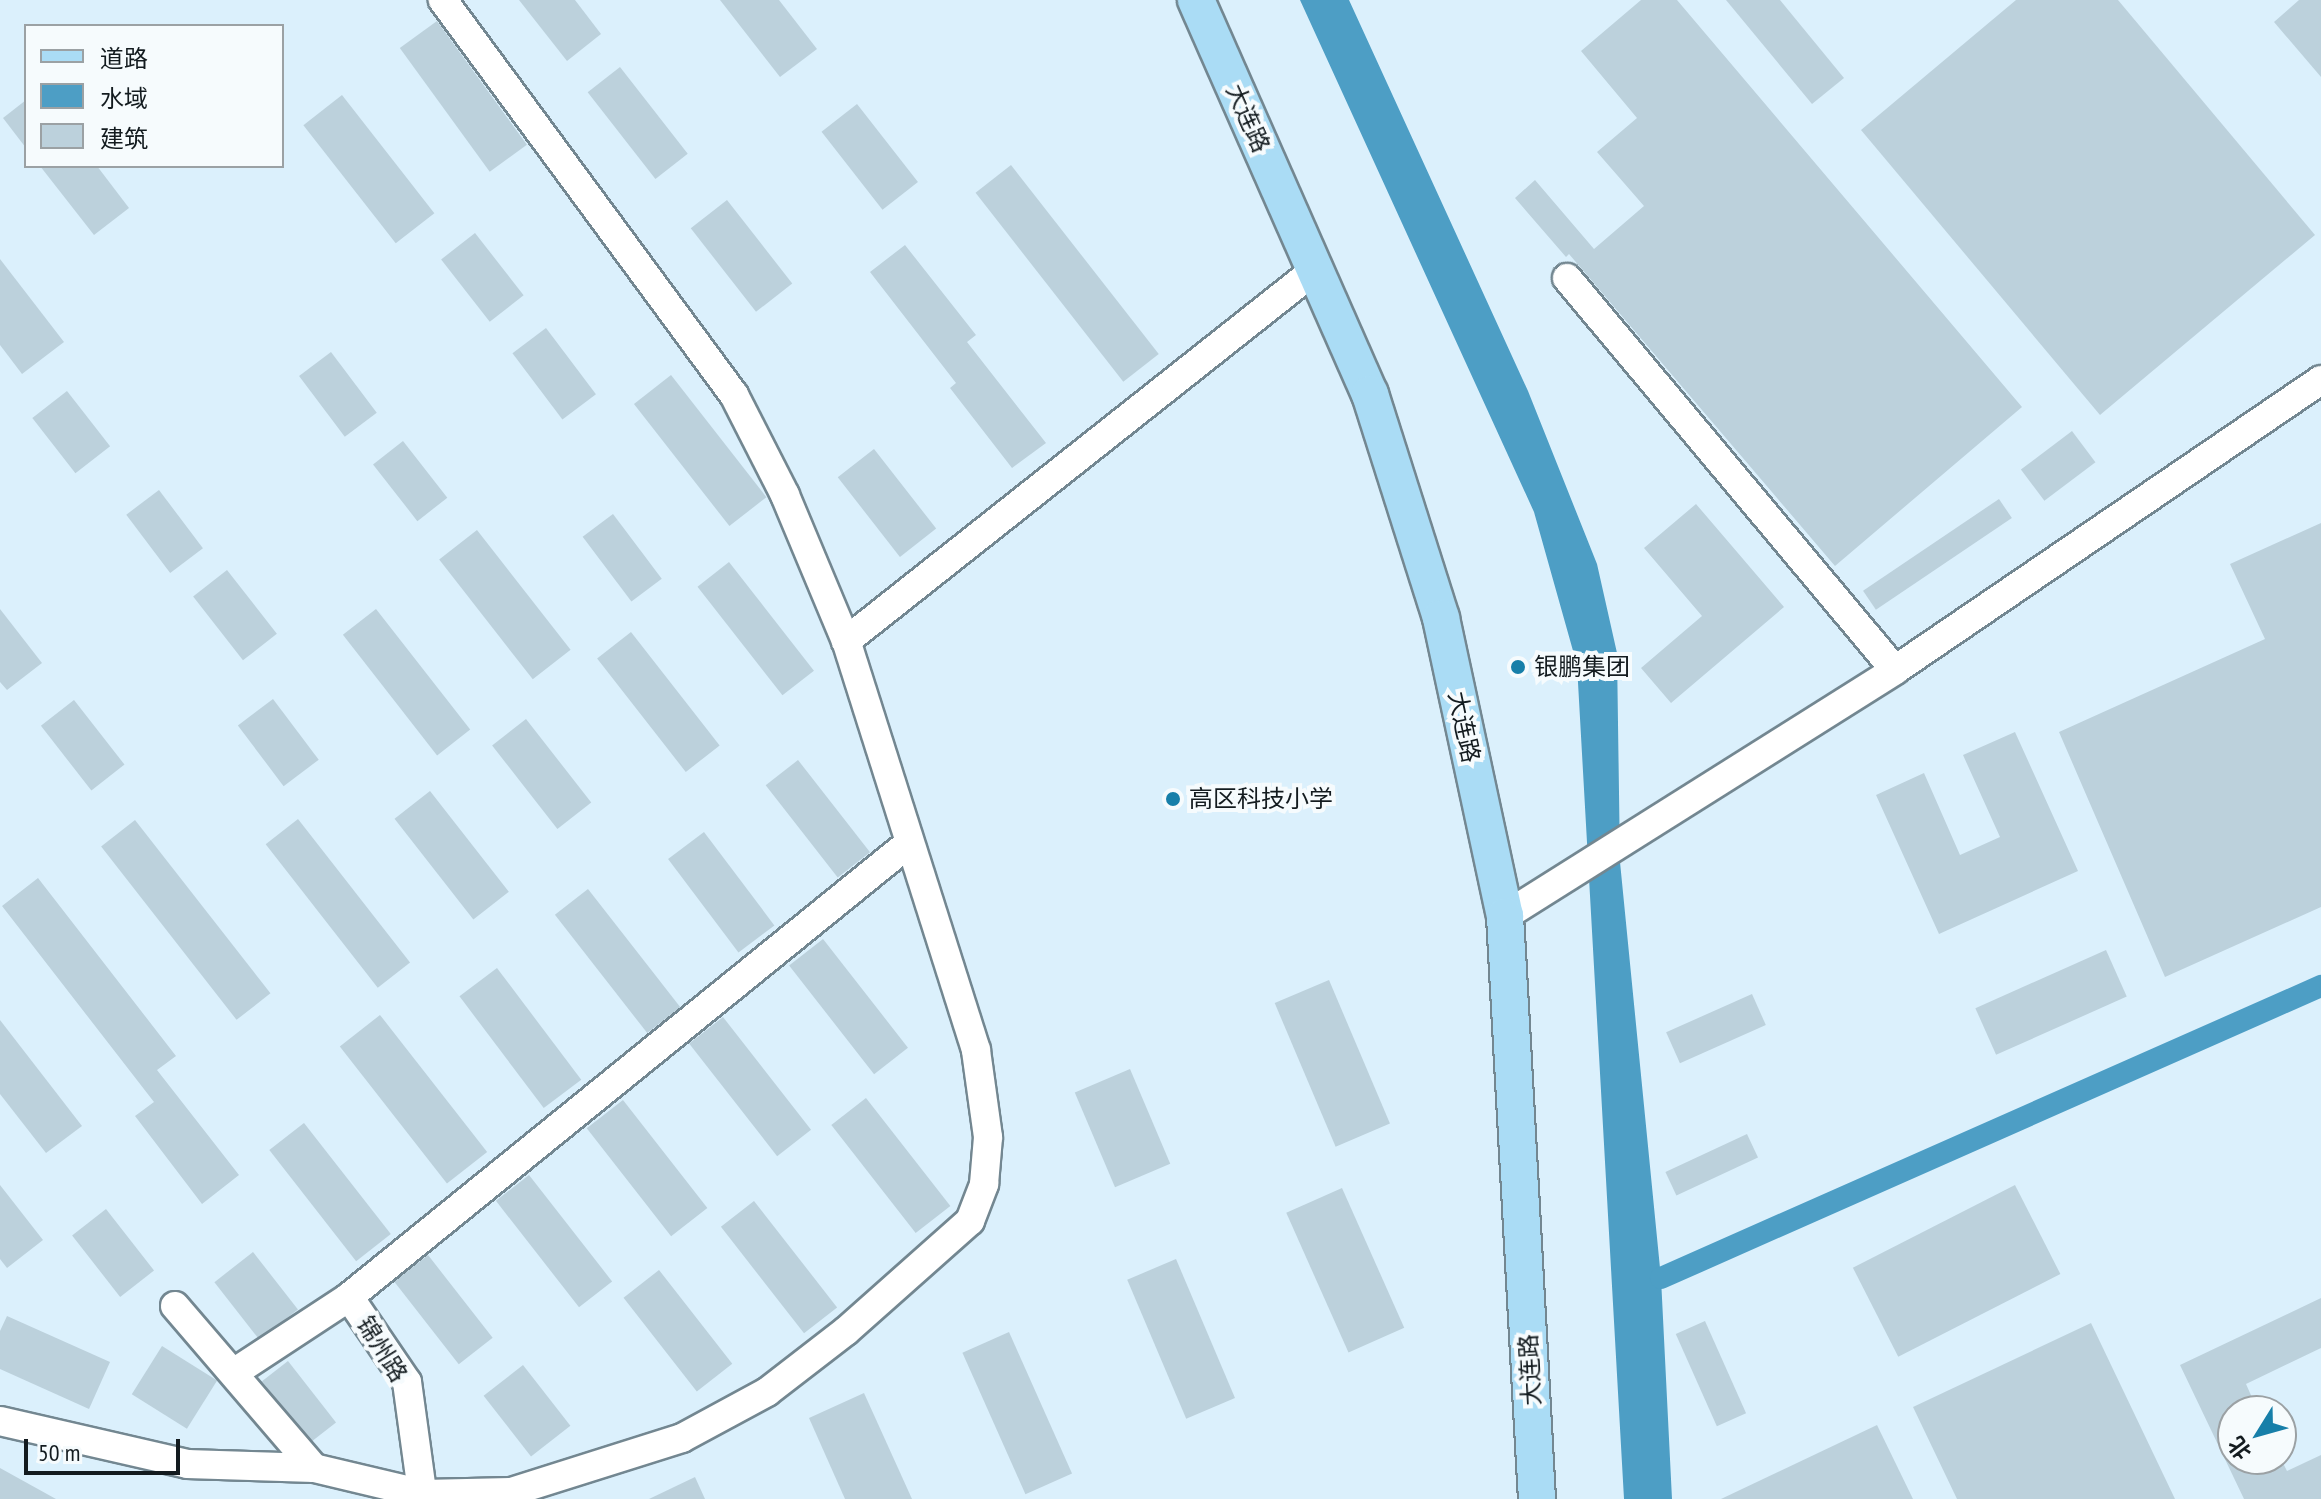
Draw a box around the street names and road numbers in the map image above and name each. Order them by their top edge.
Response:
street label: 大连路 [1220,79,1276,157]
street label: 大连路 [1442,689,1486,765]
street label: 锦州路 [351,1311,413,1387]
street label: 大连路 [1514,1333,1546,1407]

